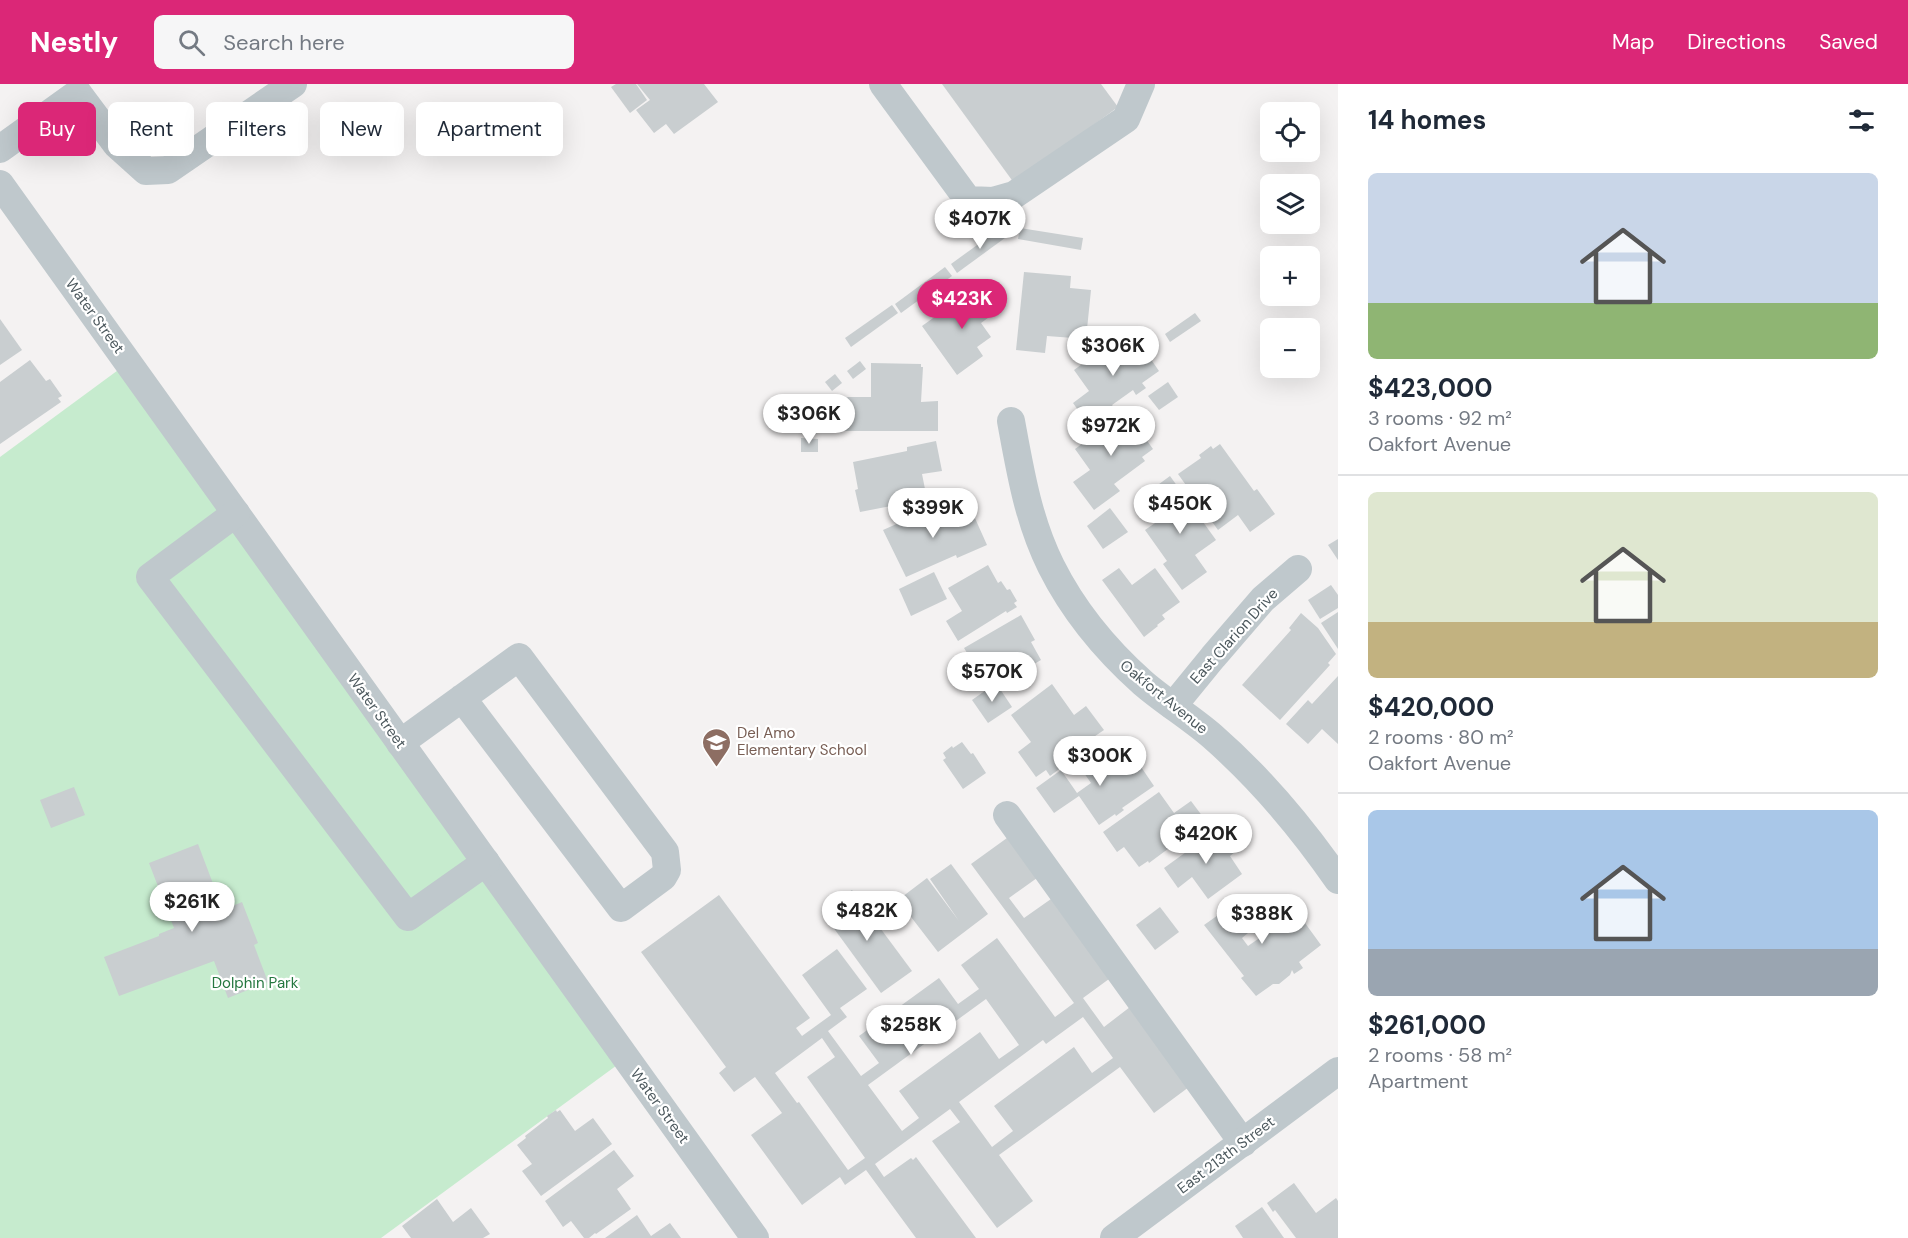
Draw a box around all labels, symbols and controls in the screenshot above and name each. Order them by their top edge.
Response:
search box [154,15,574,69]
text: Nestly [30,24,118,61]
icon: search [175,26,208,59]
text: Search here [223,28,345,57]
text: Map [1612,28,1654,56]
text: Directions [1687,28,1786,56]
text: Saved [1819,28,1878,56]
chip: Buy [18,102,96,156]
chip: Rent [108,102,194,156]
chip: Filters [206,102,308,156]
chip: New [320,102,404,156]
chip: Apartment [416,102,563,156]
map controls [1260,102,1320,378]
button: locate [1260,102,1320,162]
text: 14 homes [1368,103,1486,137]
icon: filters [1845,104,1878,137]
button: layers [1260,174,1320,234]
pin: $407K [938,199,1022,250]
text: $407K [949,205,1011,231]
icon: home [1569,212,1677,320]
button: + [1260,246,1320,306]
street label: Water Street [61,275,129,358]
pin: $423K [920,279,1004,330]
text: $423K [931,285,993,311]
button: − [1260,318,1320,378]
pin: $306K [1071,326,1155,377]
text: $306K [1081,332,1145,358]
text: $423,000 [1368,371,1493,405]
pin: $306K [767,394,851,445]
text: $306K [777,400,841,426]
text: 3 rooms · 92 m² [1368,405,1512,431]
pin: $972K [1069,406,1153,457]
text: $972K [1081,412,1141,438]
text: Oakfort Avenue [1368,431,1511,457]
pin: $450K [1138,484,1222,535]
pin: $399K [891,488,975,539]
text: $450K [1148,490,1212,516]
text: $399K [902,494,964,520]
icon: home [1569,531,1677,639]
street label: East Clarion Drive [1186,584,1282,688]
pin: $570K [950,652,1034,703]
street label: Oakfort Avenue [1116,655,1212,739]
text: $570K [961,658,1023,684]
street label: Water Street [343,670,411,753]
text: $420,000 [1368,690,1494,724]
place label: Del Amo Elementary School [737,723,867,760]
text: 2 rooms · 80 m² [1368,724,1514,750]
school or university icon: Del Amo Elementary School [700,726,732,768]
pin: $300K [1058,736,1142,787]
text: $300K [1067,742,1133,768]
text: Oakfort Avenue [1368,750,1511,776]
pin: $420K [1164,814,1248,865]
text: $420K [1174,820,1238,846]
icon: home [1569,849,1677,957]
pin: $261K [150,882,234,933]
text: $261K [164,888,220,914]
pin: $482K [825,891,909,942]
pin: $388K [1220,894,1304,945]
text: $482K [836,897,898,923]
text: $388K [1231,900,1293,926]
park label: Dolphin Park [212,973,299,993]
pin: $258K [869,1005,953,1056]
text: $261,000 [1368,1008,1486,1042]
text: $258K [880,1011,942,1037]
text: 2 rooms · 58 m² [1368,1042,1512,1068]
street label: Water Street [626,1065,694,1148]
text: Apartment [1368,1068,1468,1094]
street label: East 213th Street [1173,1112,1279,1198]

